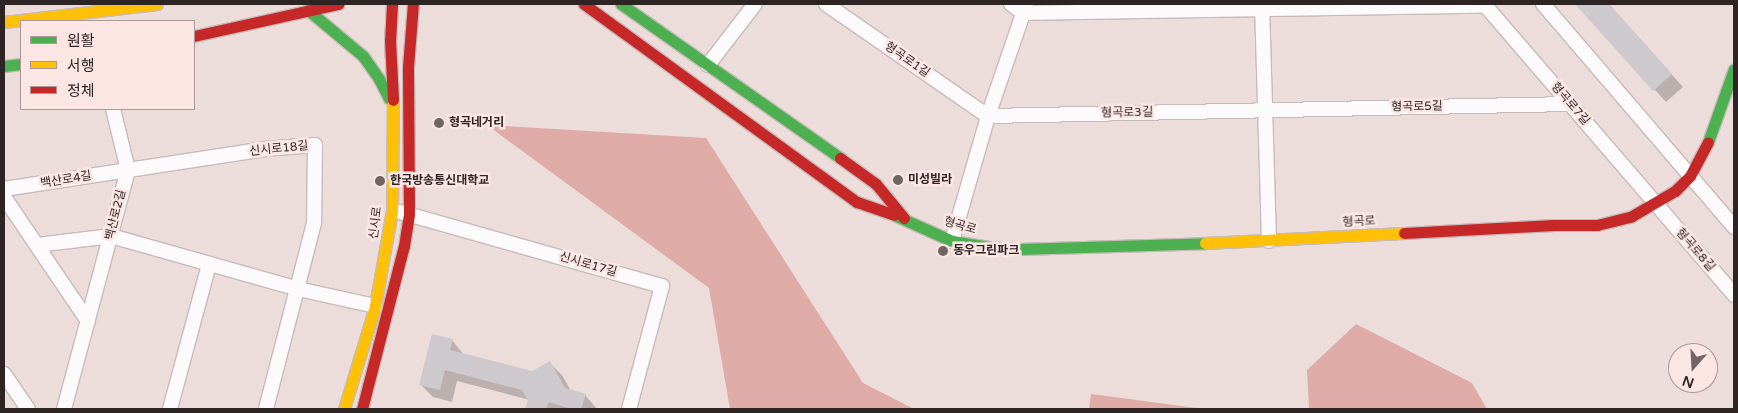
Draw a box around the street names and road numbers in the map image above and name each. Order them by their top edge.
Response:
street label: 형곡로1길 [882,39,932,81]
street label: 형곡로7길 [1548,80,1592,128]
street label: 형곡로5길 [1391,99,1443,115]
street label: 형곡로3길 [1101,105,1153,121]
street label: 신시로18길 [249,139,309,159]
street label: 백산로4길 [39,169,93,191]
street label: 백산로2길 [103,188,129,242]
street label: 신시로 [367,206,385,240]
street label: 형곡로 [1342,214,1376,230]
street label: 형곡로 [942,215,978,237]
street label: 형곡로8길 [1673,226,1717,274]
street label: 신시로17길 [558,250,618,280]

